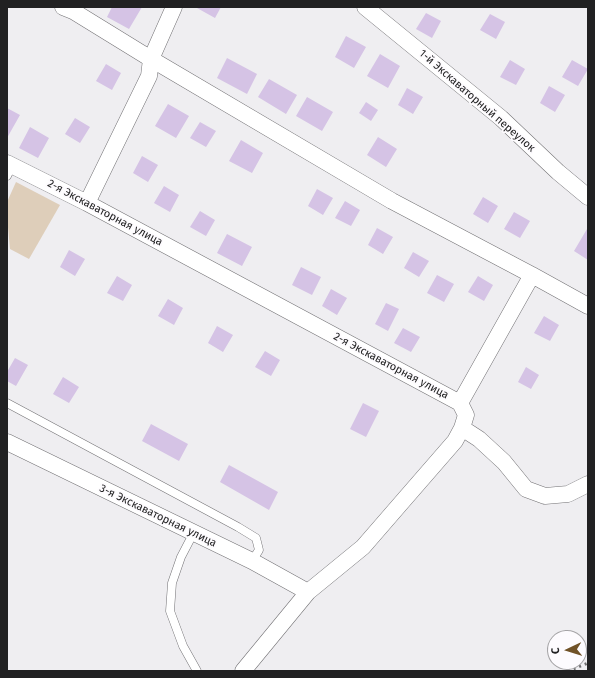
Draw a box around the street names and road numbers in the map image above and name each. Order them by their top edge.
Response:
street label: 1-й Экскаваторный переулок [416,47,538,155]
street label: 2-я Экскаваторная улица [45,177,165,249]
street label: 2-я Экскаваторная улица [331,330,451,402]
street label: 3-я Экскаваторная улица [97,482,219,550]

